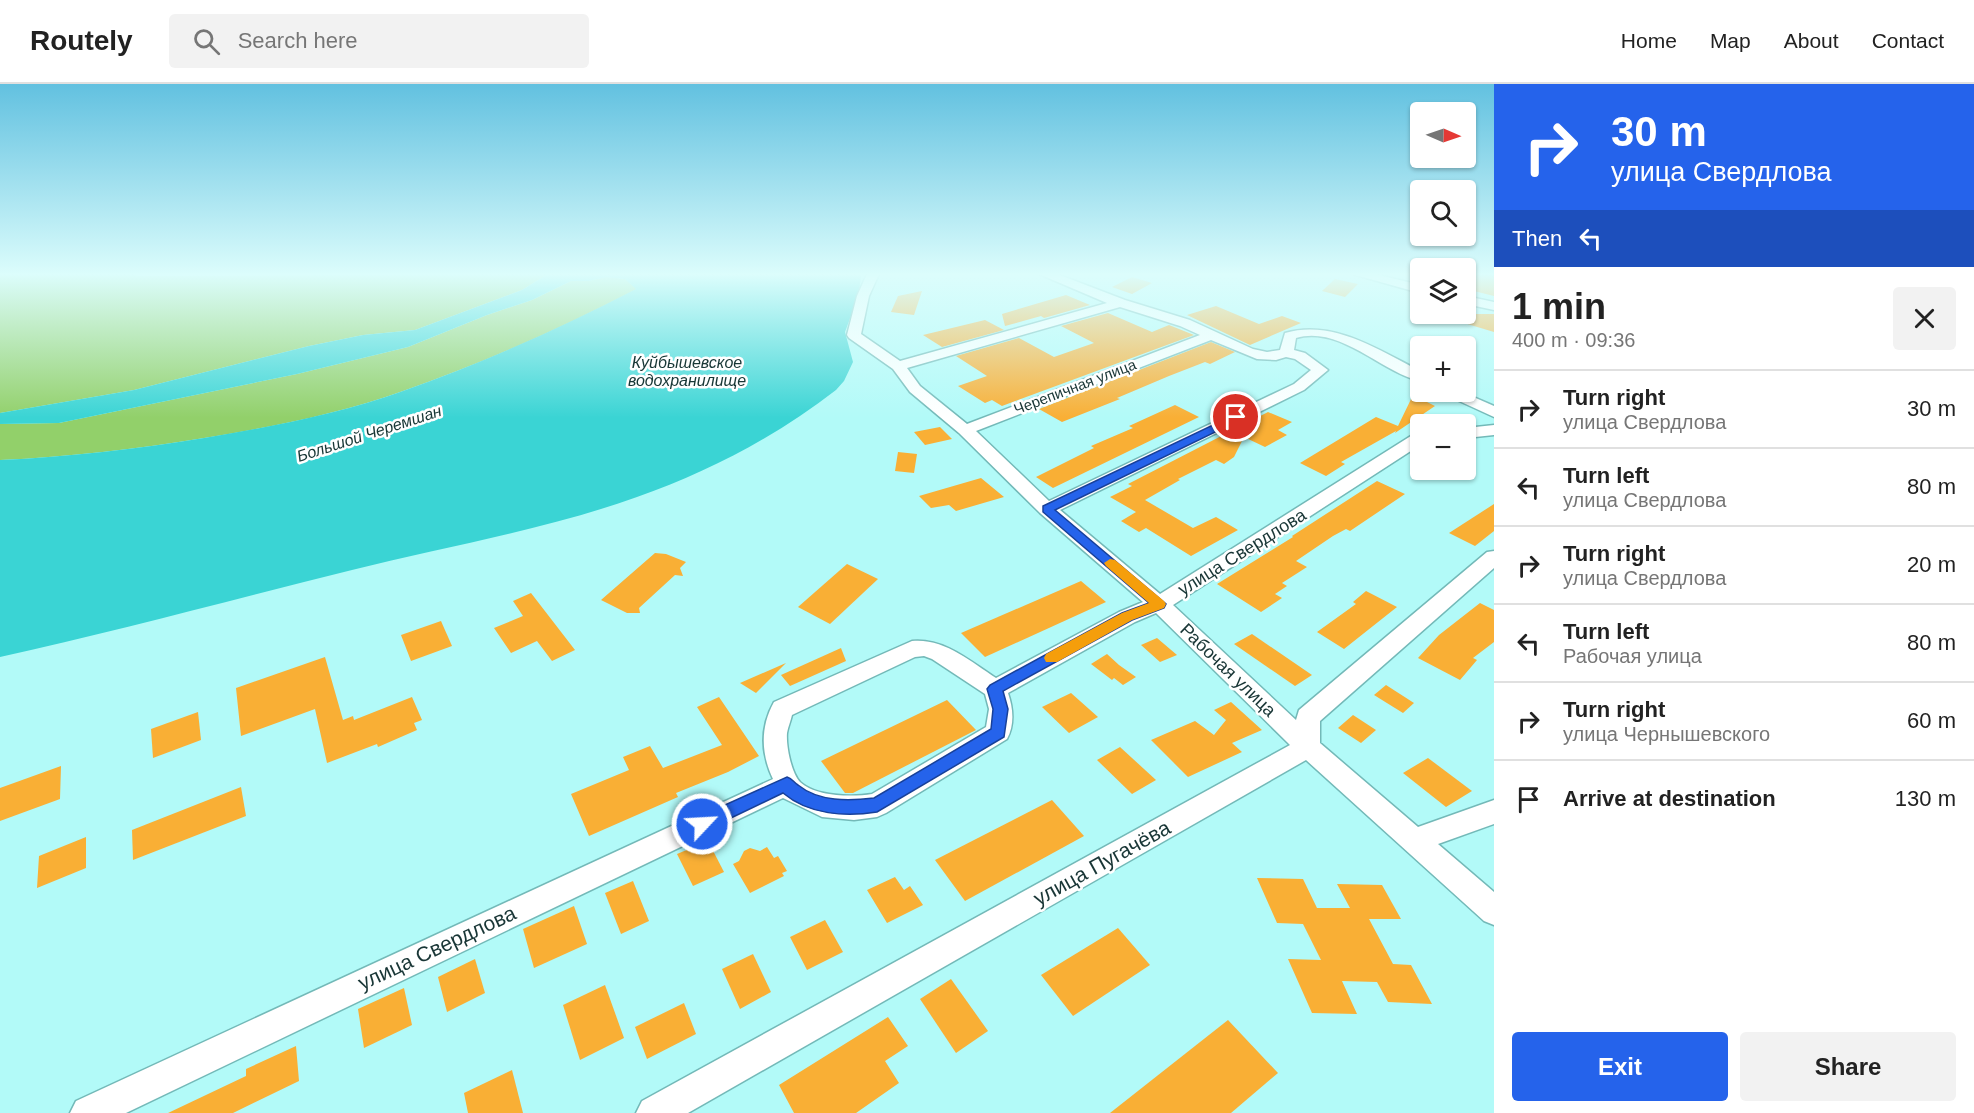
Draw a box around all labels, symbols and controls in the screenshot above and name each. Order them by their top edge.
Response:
search box [169,14,589,68]
text: Routely [30,25,133,56]
icon: search [190,25,223,58]
text: Search here [238,28,358,53]
text: Home [1621,29,1677,52]
text: Map [1710,29,1751,52]
text: About [1784,29,1839,52]
text: Contact [1872,29,1944,52]
north arrow [1410,102,1476,168]
map controls [1410,102,1476,480]
icon: right [1512,108,1590,186]
text: 30 m [1611,108,1707,155]
text: улица Свердлова [1611,157,1832,187]
button: search [1410,180,1476,246]
icon: left [1574,222,1607,255]
text: Then [1512,226,1562,251]
button: layers [1410,258,1476,324]
text: 1 min [1512,286,1606,327]
button: close [1893,287,1956,350]
text: 400 m · 09:36 [1512,329,1635,351]
button: + [1410,336,1476,402]
water label: Куйбышевское водохранилище [628,354,746,389]
street label: Черепичная улица [1011,355,1139,418]
text: Turn right [1563,385,1665,410]
pin [1210,391,1261,442]
icon: right [1512,393,1545,426]
text: 30 m [1907,396,1956,421]
icon: arrive [1219,400,1252,433]
water label: Большой Черемшан [295,402,444,465]
text: улица Свердлова [1563,411,1726,433]
button: − [1410,414,1476,480]
text: Turn left [1563,463,1649,488]
icon: left [1512,471,1545,504]
text: 80 m [1907,474,1956,499]
text: улица Свердлова [1563,489,1726,511]
street label: улица Свердлова [1174,504,1310,599]
text: Turn right [1563,541,1665,566]
icon: right [1512,549,1545,582]
text: 20 m [1907,552,1956,577]
text: улица Свердлова [1563,567,1726,589]
street label: Рабочая улица [1176,619,1281,721]
text: Turn left [1563,619,1649,644]
icon: left [1512,627,1545,660]
text: 80 m [1907,630,1956,655]
text: Рабочая улица [1563,645,1702,667]
text: Turn right [1563,697,1665,722]
icon: right [1512,705,1545,738]
text: 60 m [1907,708,1956,733]
text: улица Чернышевского [1563,723,1770,745]
icon: arrive [1512,783,1545,816]
text: Arrive at destination [1563,786,1776,811]
text: 130 m [1895,786,1956,811]
position arrow [670,792,734,856]
street label: улица Пугачёва [1029,815,1174,910]
street label: улица Свердлова [354,901,520,994]
button: Exit [1512,1032,1728,1101]
button: Share [1740,1032,1956,1101]

